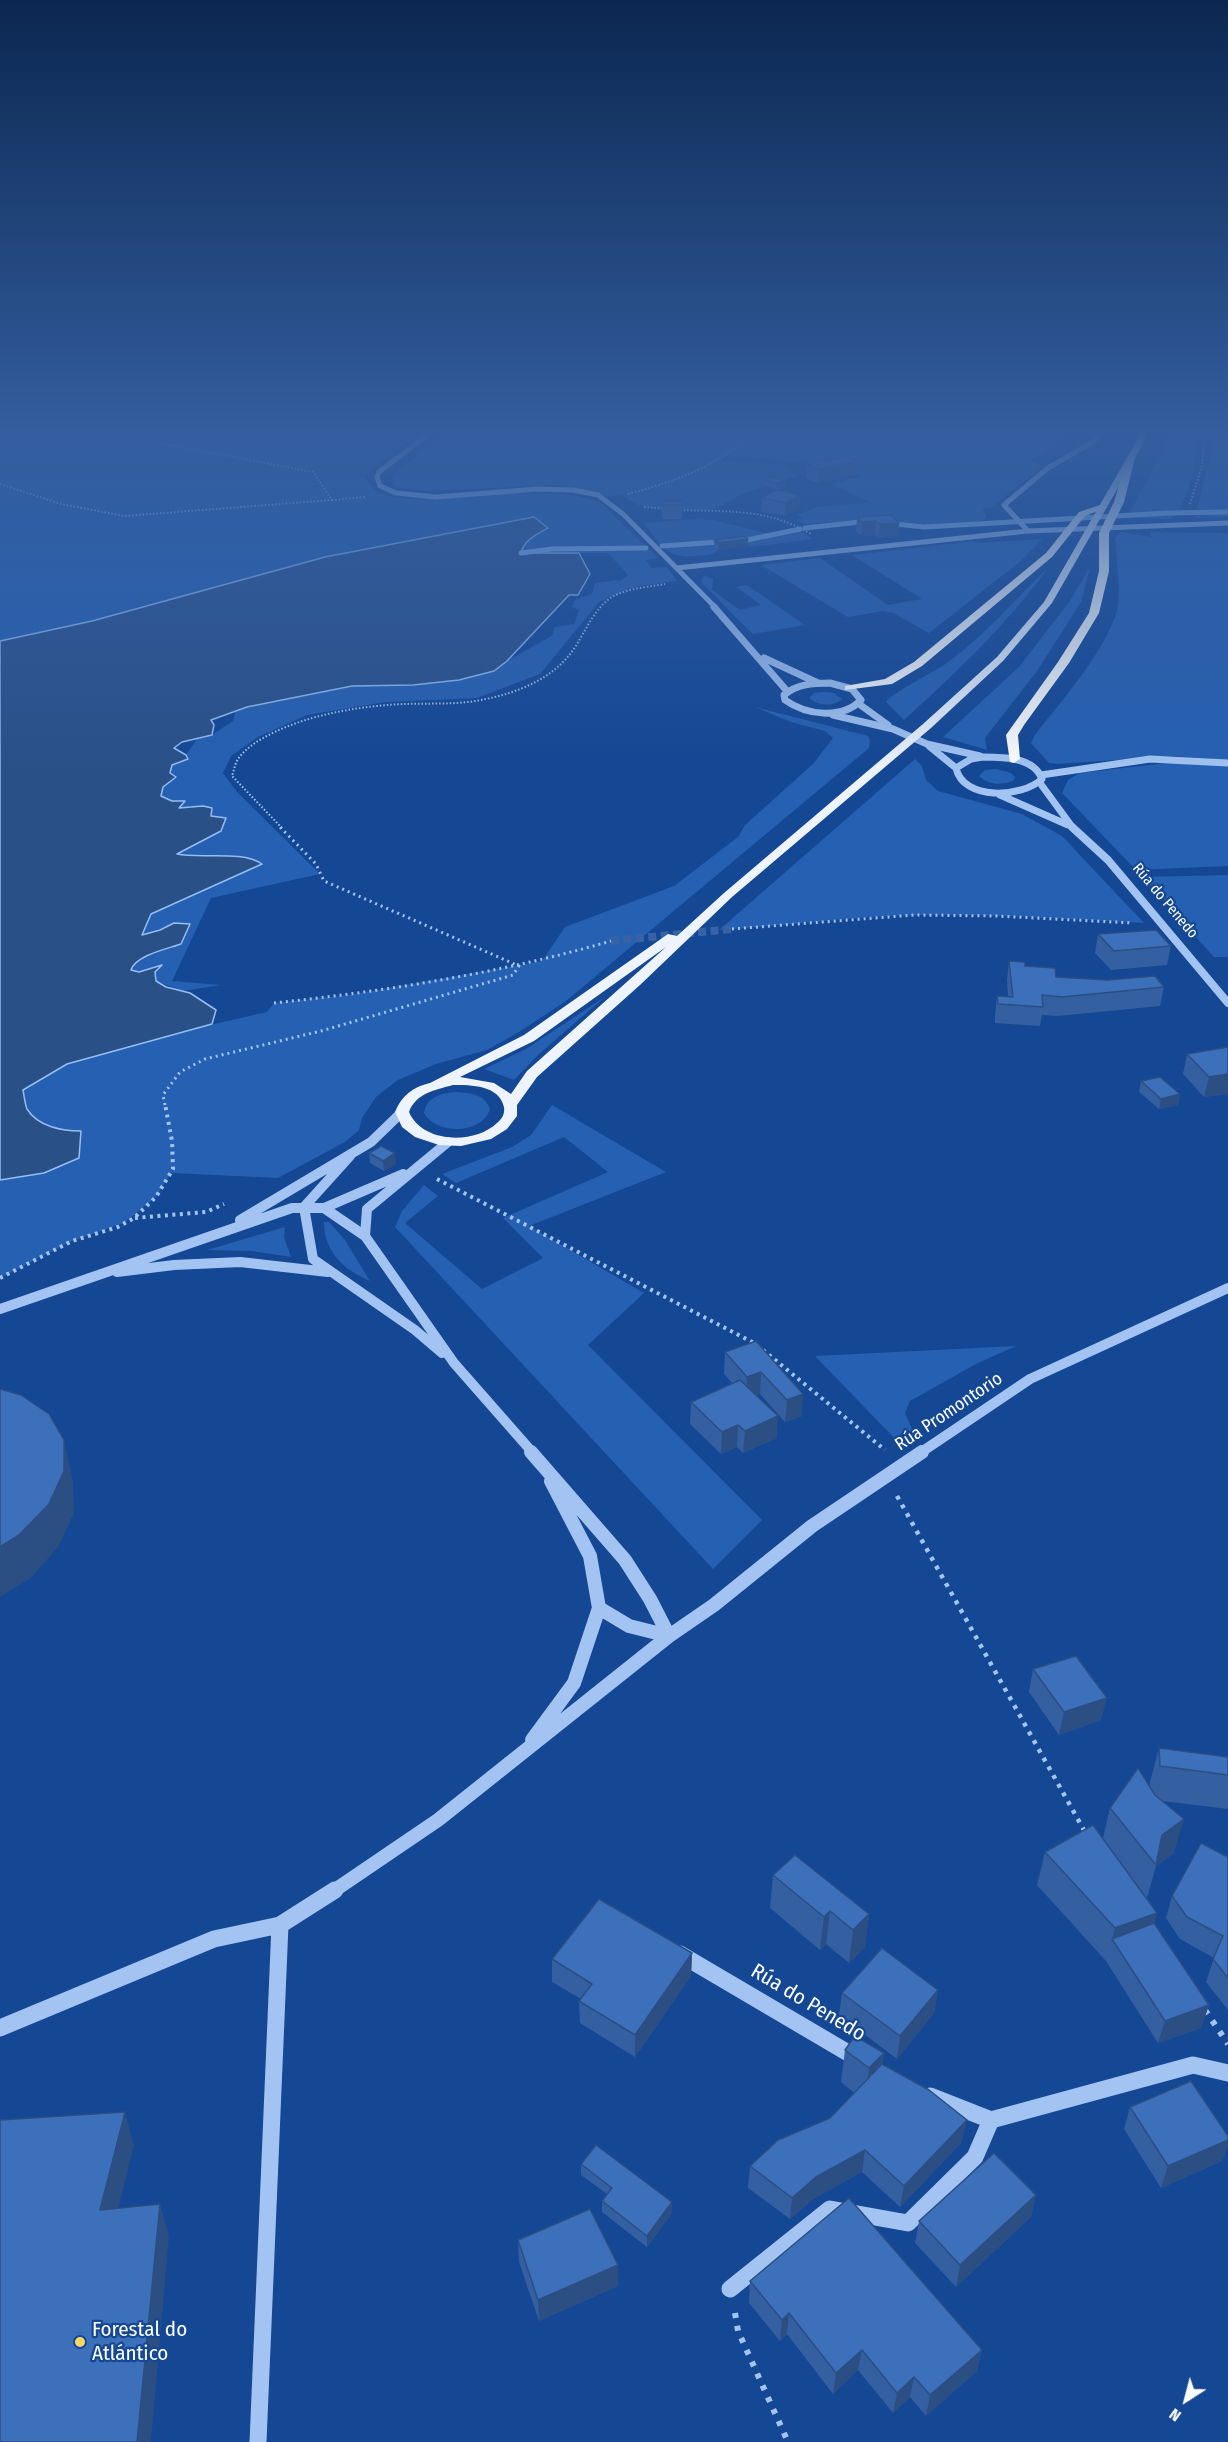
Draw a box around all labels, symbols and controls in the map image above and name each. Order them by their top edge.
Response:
street label: Rúa do Penedo [1128,860,1202,942]
street label: Rúa Promontorio [891,1368,1007,1456]
street label: Rúa do Penedo [746,1959,870,2047]
place label: Forestal do Atlántico [92,2317,187,2367]
marker: Forestal do Atlántico [73,2335,87,2349]
north arrow [1156,2370,1216,2430]
text: N [1166,2404,1185,2425]

